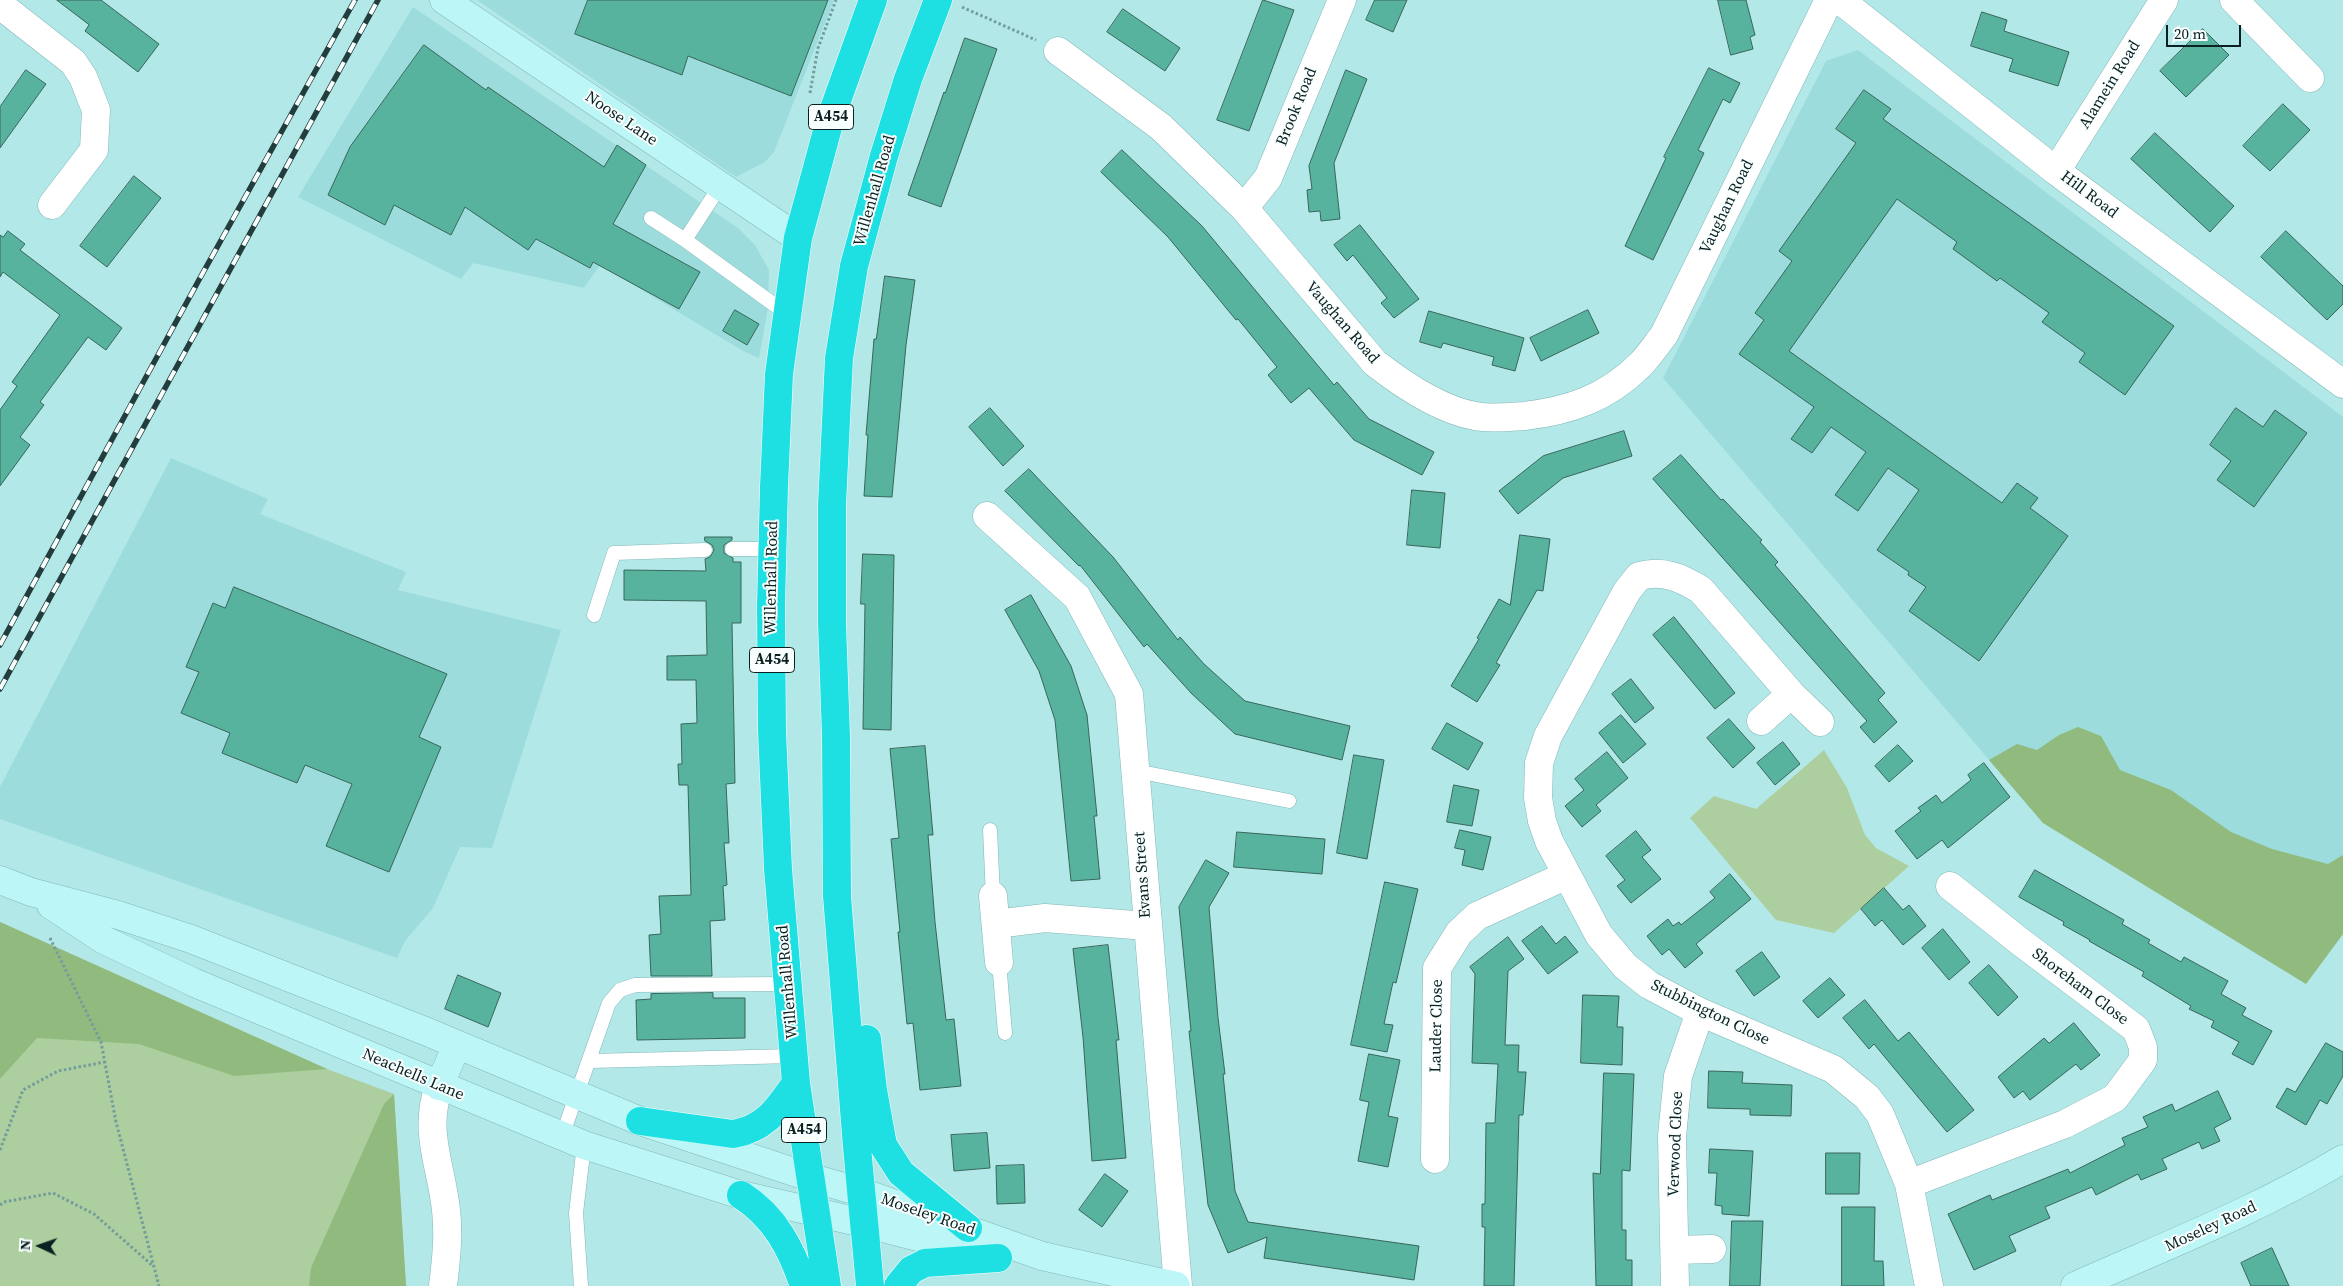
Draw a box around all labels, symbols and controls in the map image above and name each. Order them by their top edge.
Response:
scale bar [2168,15,2243,47]
text: 20 m [2174,23,2206,44]
street label: Alamein Road [2075,37,2145,133]
street label: Brook Road [1273,65,1321,149]
street label: Noose Lane [581,88,661,150]
road number: A454 [808,104,854,130]
street label: Willenhall Road [850,133,900,249]
street label: Vaughan Road [1696,157,1758,257]
street label: Hill Road [2057,167,2121,223]
street label: Vaughan Road [1301,278,1383,368]
street label: Willenhall Road [761,521,783,635]
road number: A454 [750,648,794,672]
street label: Evans Street [1130,831,1156,919]
street label: Willenhall Road [773,924,803,1040]
street label: Shoreham Close [2028,945,2132,1029]
street label: Stubbington Close [1647,976,1773,1050]
street label: Lauder Close [1427,979,1447,1073]
street label: Neachells Lane [359,1045,467,1105]
street label: Verwood Close [1665,1091,1687,1197]
road number: A454 [782,1118,826,1142]
street label: Moseley Road [878,1190,978,1240]
street label: Moseley Road [2162,1197,2260,1257]
north arrow [15,1221,65,1271]
text: N [15,1240,35,1251]

